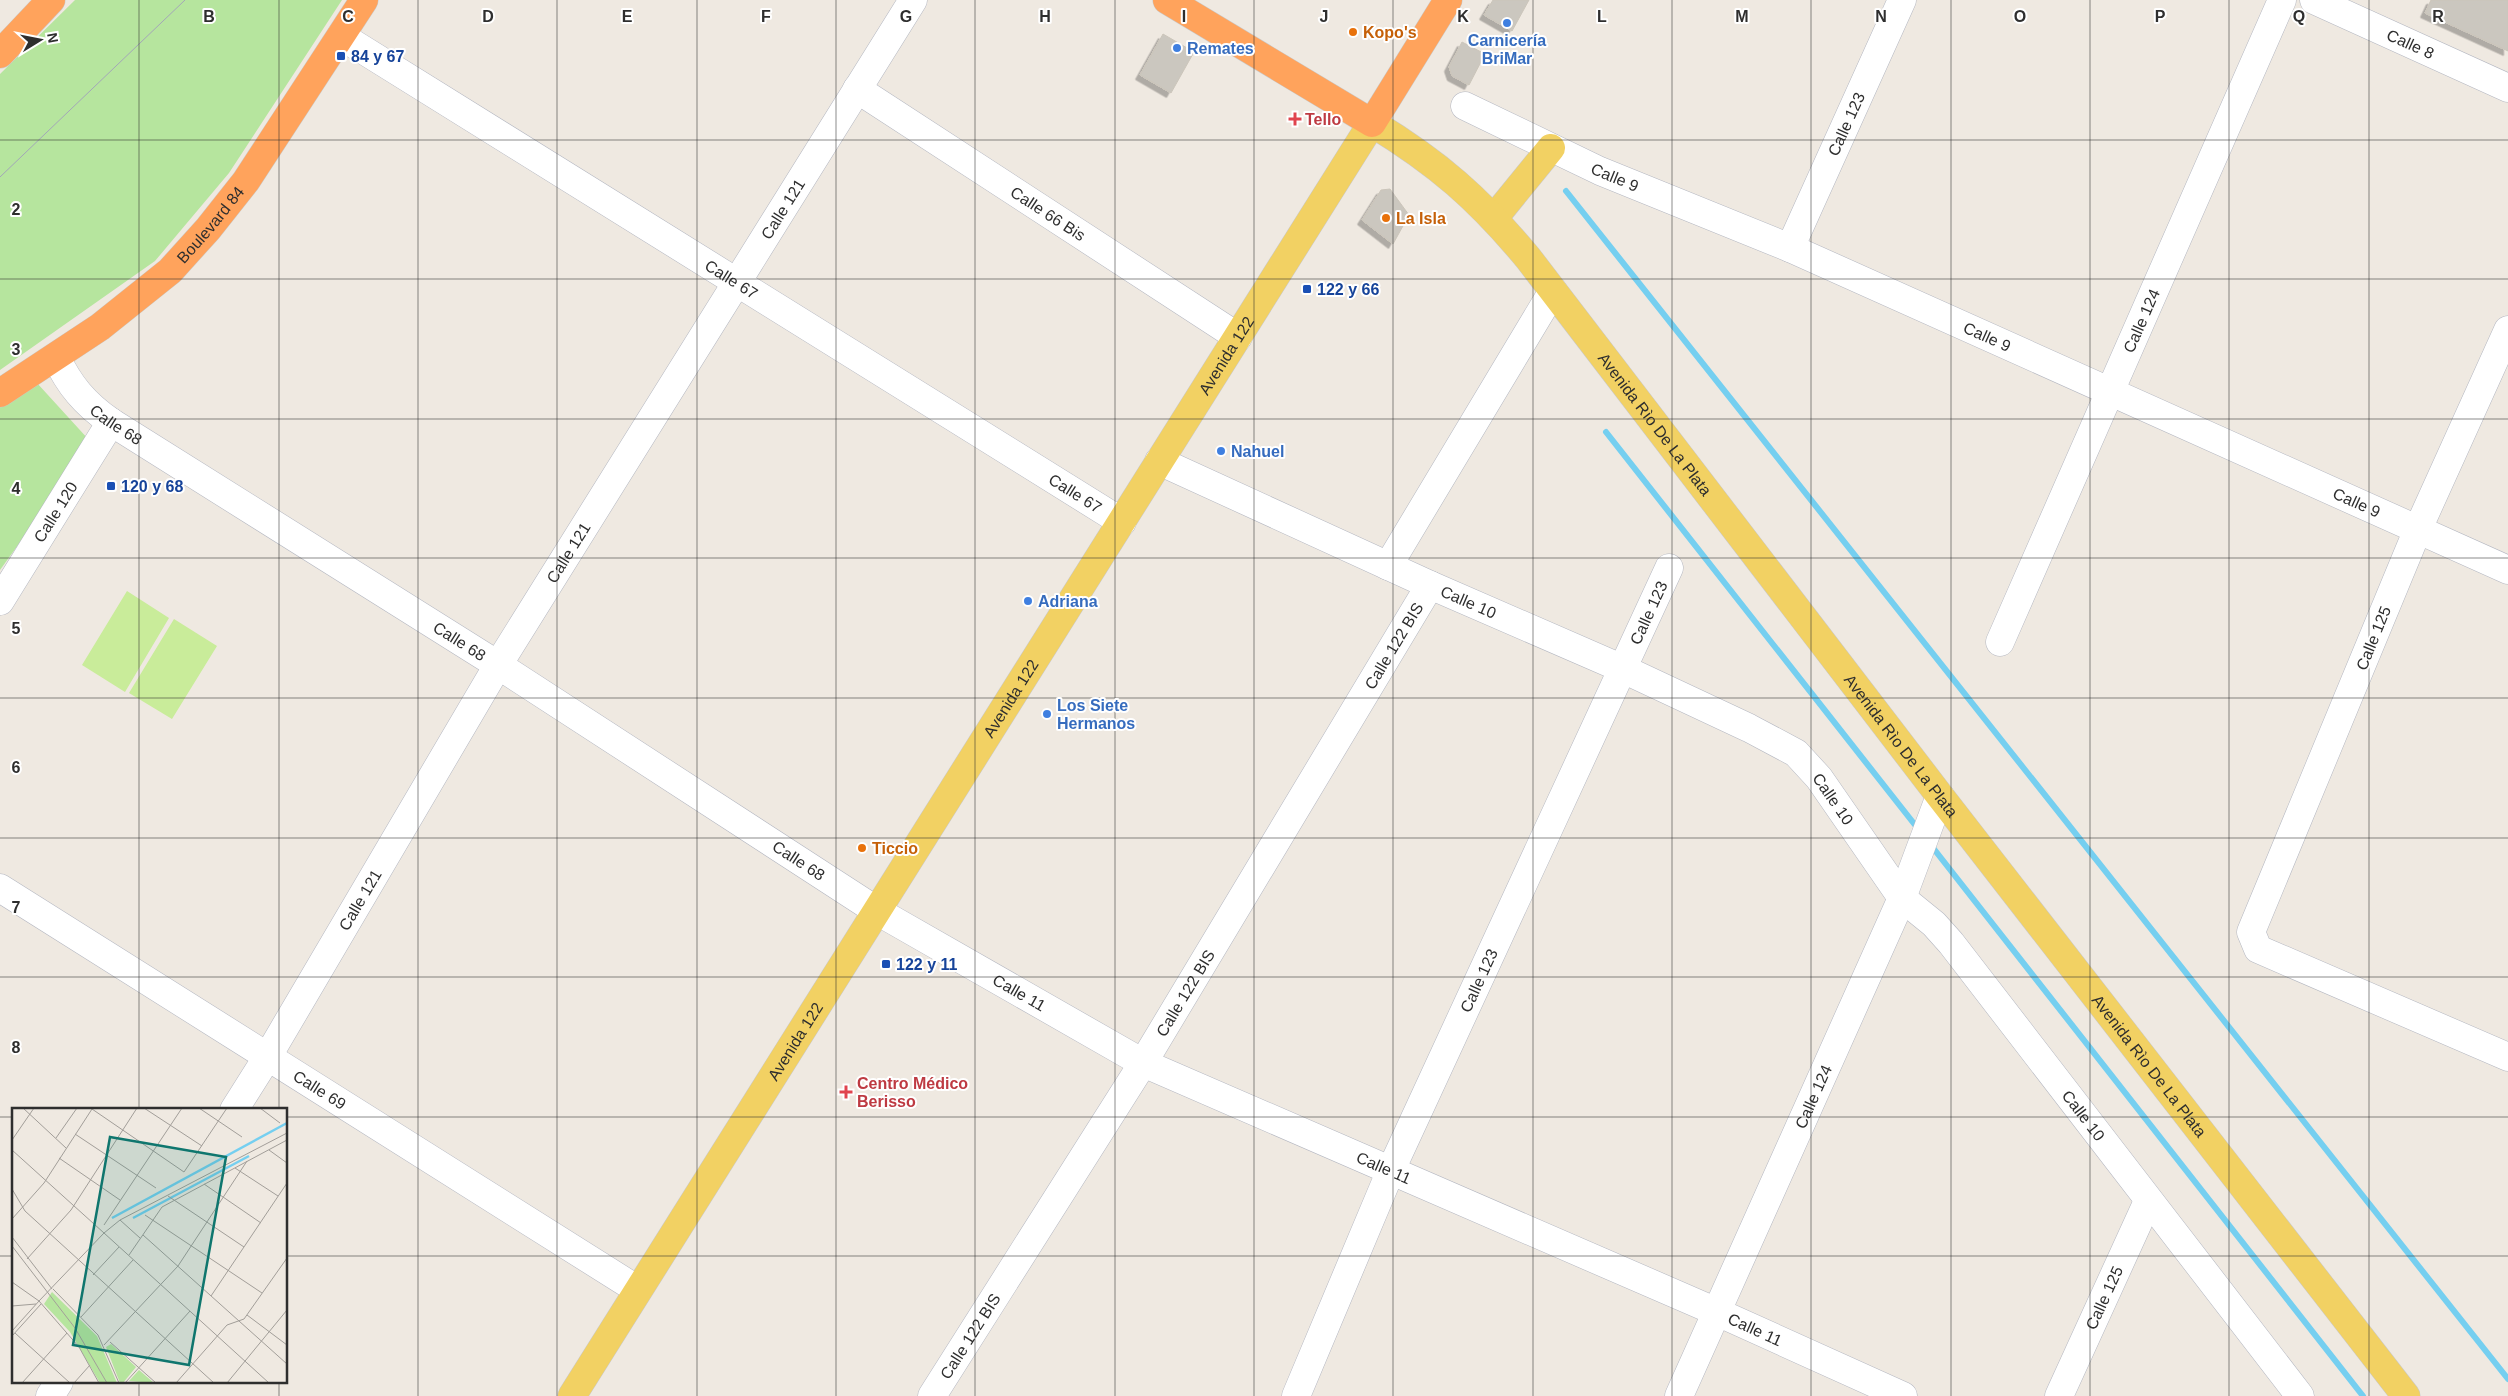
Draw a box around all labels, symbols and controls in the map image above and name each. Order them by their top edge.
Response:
text: B [203,8,215,25]
text: C [342,8,354,25]
text: D [482,8,494,25]
text: E [622,8,633,25]
text: F [761,8,771,25]
text: G [900,8,912,25]
text: H [1039,8,1051,25]
text: I [1182,8,1186,25]
text: J [1320,8,1328,25]
text: K [1457,8,1469,25]
text: L [1597,8,1607,25]
text: M [1735,8,1749,25]
text: N [1875,8,1887,25]
text: O [2014,8,2026,25]
text: P [2155,8,2166,25]
text: Q [2293,8,2305,25]
text: R [2432,8,2444,25]
north arrow [15,15,65,65]
marker: Carnicería BriMar [1501,17,1513,29]
place label: Kopo's [1363,24,1417,41]
marker: Kopo's [1347,26,1359,38]
street label: Calle 8 [2384,26,2437,62]
text: N [44,31,62,44]
place label: Carnicería BriMar [1468,32,1546,67]
place label: Remates [1187,40,1254,57]
marker: Remates [1171,42,1183,54]
place label: 84 y 67 [351,48,404,65]
marker: 84 y 67 [335,50,347,62]
street label: Calle 123 [1825,90,1868,159]
place label: Tello [1305,111,1341,128]
marker: Tello [1289,113,1301,125]
street label: Calle 9 [1588,160,1641,195]
street label: Calle 121 [758,176,808,242]
street label: Boulevard 84 [174,183,247,266]
street label: Calle 66 Bis [1007,183,1088,244]
text: 2 [12,201,21,218]
place label: La Isla [1396,210,1446,227]
marker: La Isla [1380,212,1392,224]
street label: Calle 67 [702,257,761,302]
place label: 122 y 66 [1317,281,1379,298]
marker: 122 y 66 [1301,283,1313,295]
street label: Calle 124 [2120,286,2163,355]
street label: Avenida 122 [1196,314,1257,398]
street label: Calle 9 [1961,319,2013,355]
text: 3 [12,341,21,358]
street label: Avenida Rìo De La Plata [1595,350,1715,499]
street label: Calle 68 [87,401,145,448]
place label: Nahuel [1231,443,1284,460]
marker: Nahuel [1215,445,1227,457]
street label: Calle 67 [1046,471,1105,516]
place label: 120 y 68 [121,478,183,495]
street label: Calle 120 [31,479,81,545]
text: 4 [12,480,21,497]
marker: 120 y 68 [105,480,117,492]
street label: Calle 9 [2330,485,2383,521]
street label: Calle 121 [543,520,594,586]
street label: Calle 123 [1627,579,1671,647]
street label: Calle 10 [1438,583,1499,622]
place label: Adriana [1038,593,1098,610]
marker: Adriana [1022,595,1034,607]
street label: Calle 122 BIS [1362,600,1426,692]
street label: Calle 125 [2353,604,2394,673]
street label: Calle 68 [430,619,489,664]
text: 5 [12,620,21,637]
street label: Avenida 122 [980,656,1042,741]
street label: Avenida Rìo De La Plata [1841,671,1961,821]
place label: Los Siete Hermanos [1057,697,1135,732]
marker: Los Siete Hermanos [1041,708,1053,720]
text: 6 [12,759,21,776]
street label: Calle 10 [1809,770,1857,828]
street label: Calle 68 [769,838,828,884]
place label: Ticcio [872,840,918,857]
marker: Ticcio [856,842,868,854]
street label: Calle 121 [336,867,385,934]
text: 7 [12,899,21,916]
street label: Calle 123 [1457,946,1501,1015]
street label: Calle 122 BIS [1153,947,1218,1039]
place label: 122 y 11 [896,956,958,973]
marker: 122 y 11 [880,958,892,970]
street label: Calle 11 [990,971,1048,1014]
street label: Avenida Rìo De La Plata [2089,992,2210,1140]
street label: Avenida 122 [765,999,826,1084]
text: 8 [12,1039,21,1056]
street label: Calle 124 [1792,1062,1835,1131]
street label: Calle 69 [290,1067,349,1113]
place label: Centro Médico Berisso [857,1075,968,1110]
marker: Centro Médico Berisso [839,1085,853,1099]
street label: Calle 10 [2059,1087,2108,1144]
inset map [12,1108,288,1384]
street label: Calle 11 [1354,1149,1414,1187]
street label: Calle 125 [2083,1264,2126,1332]
street label: Calle 122 BIS [937,1290,1004,1382]
street label: Calle 11 [1725,1310,1785,1349]

